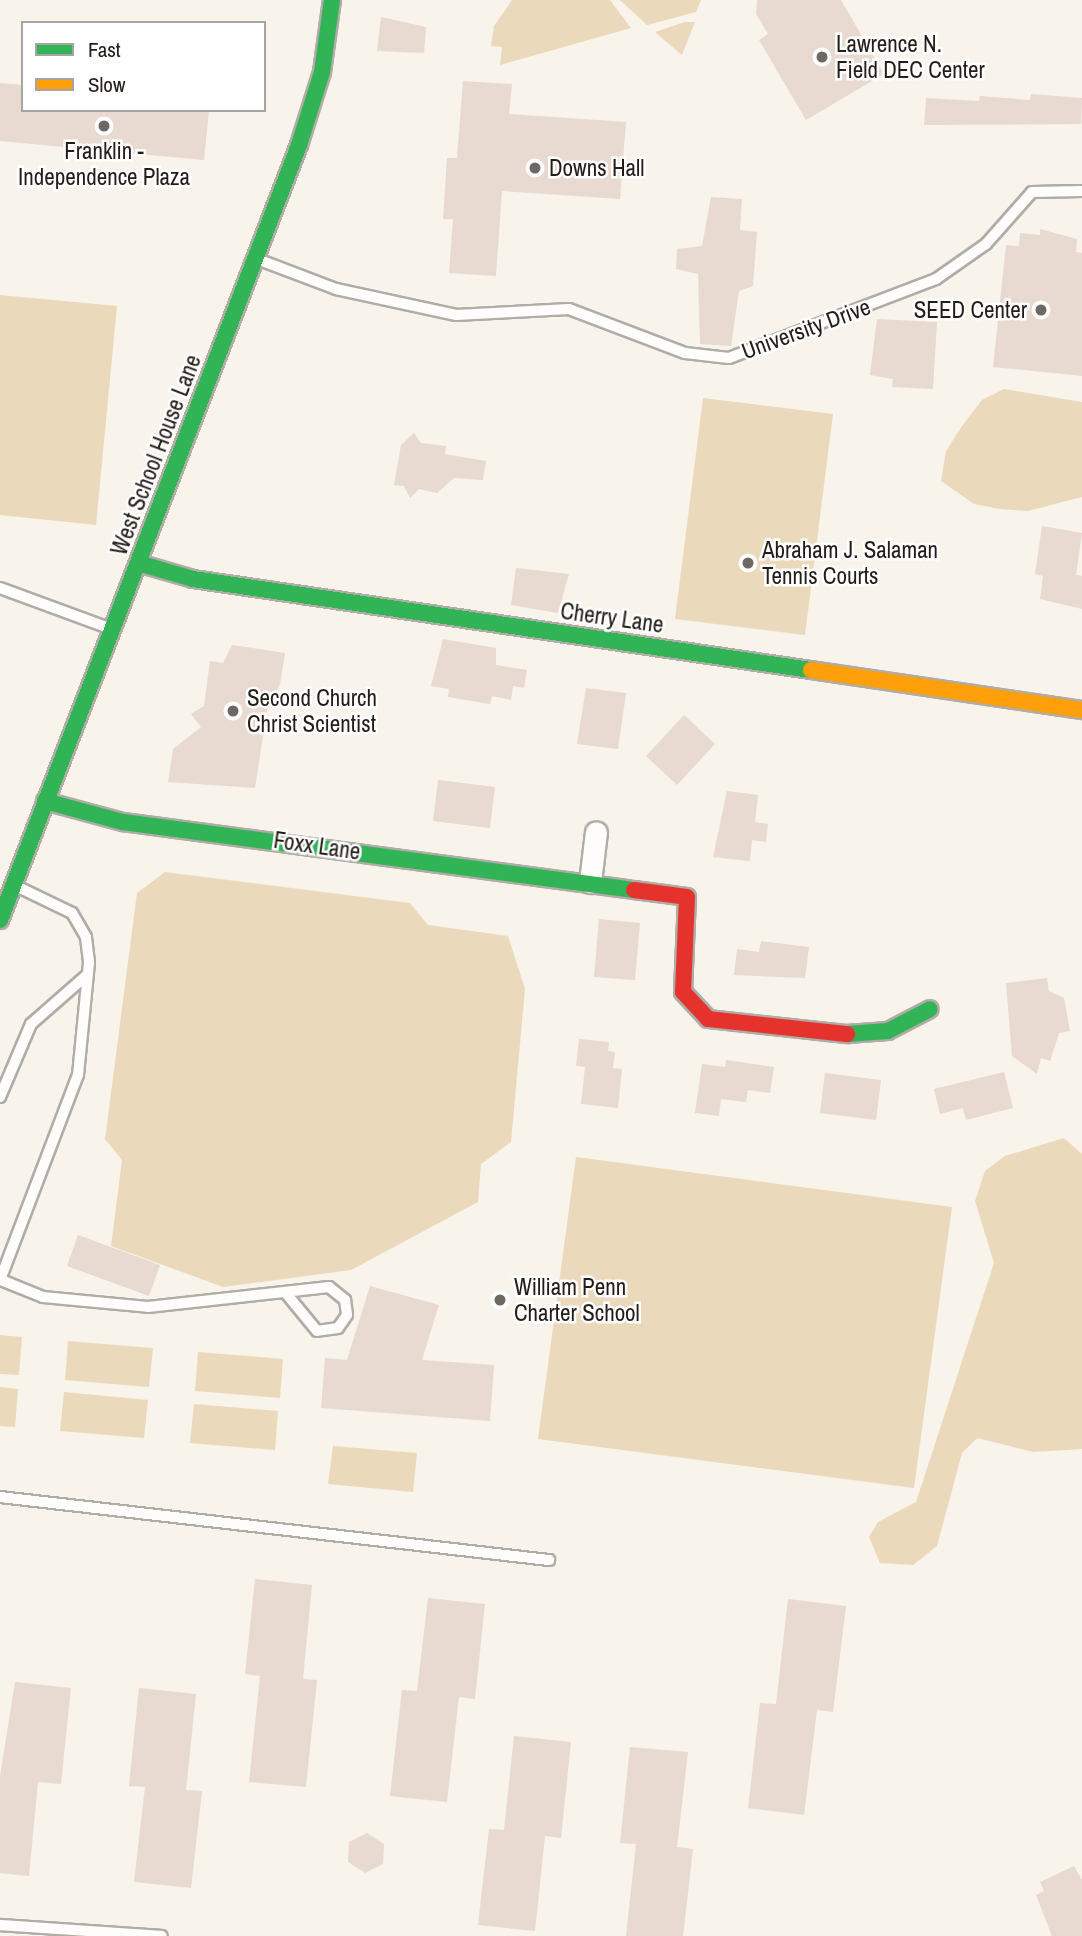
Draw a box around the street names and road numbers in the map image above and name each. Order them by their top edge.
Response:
street label: University Drive [738,293,874,365]
street label: West School House Lane [105,351,207,559]
street label: Cherry Lane [559,597,665,639]
street label: Foxx Lane [272,826,362,866]

